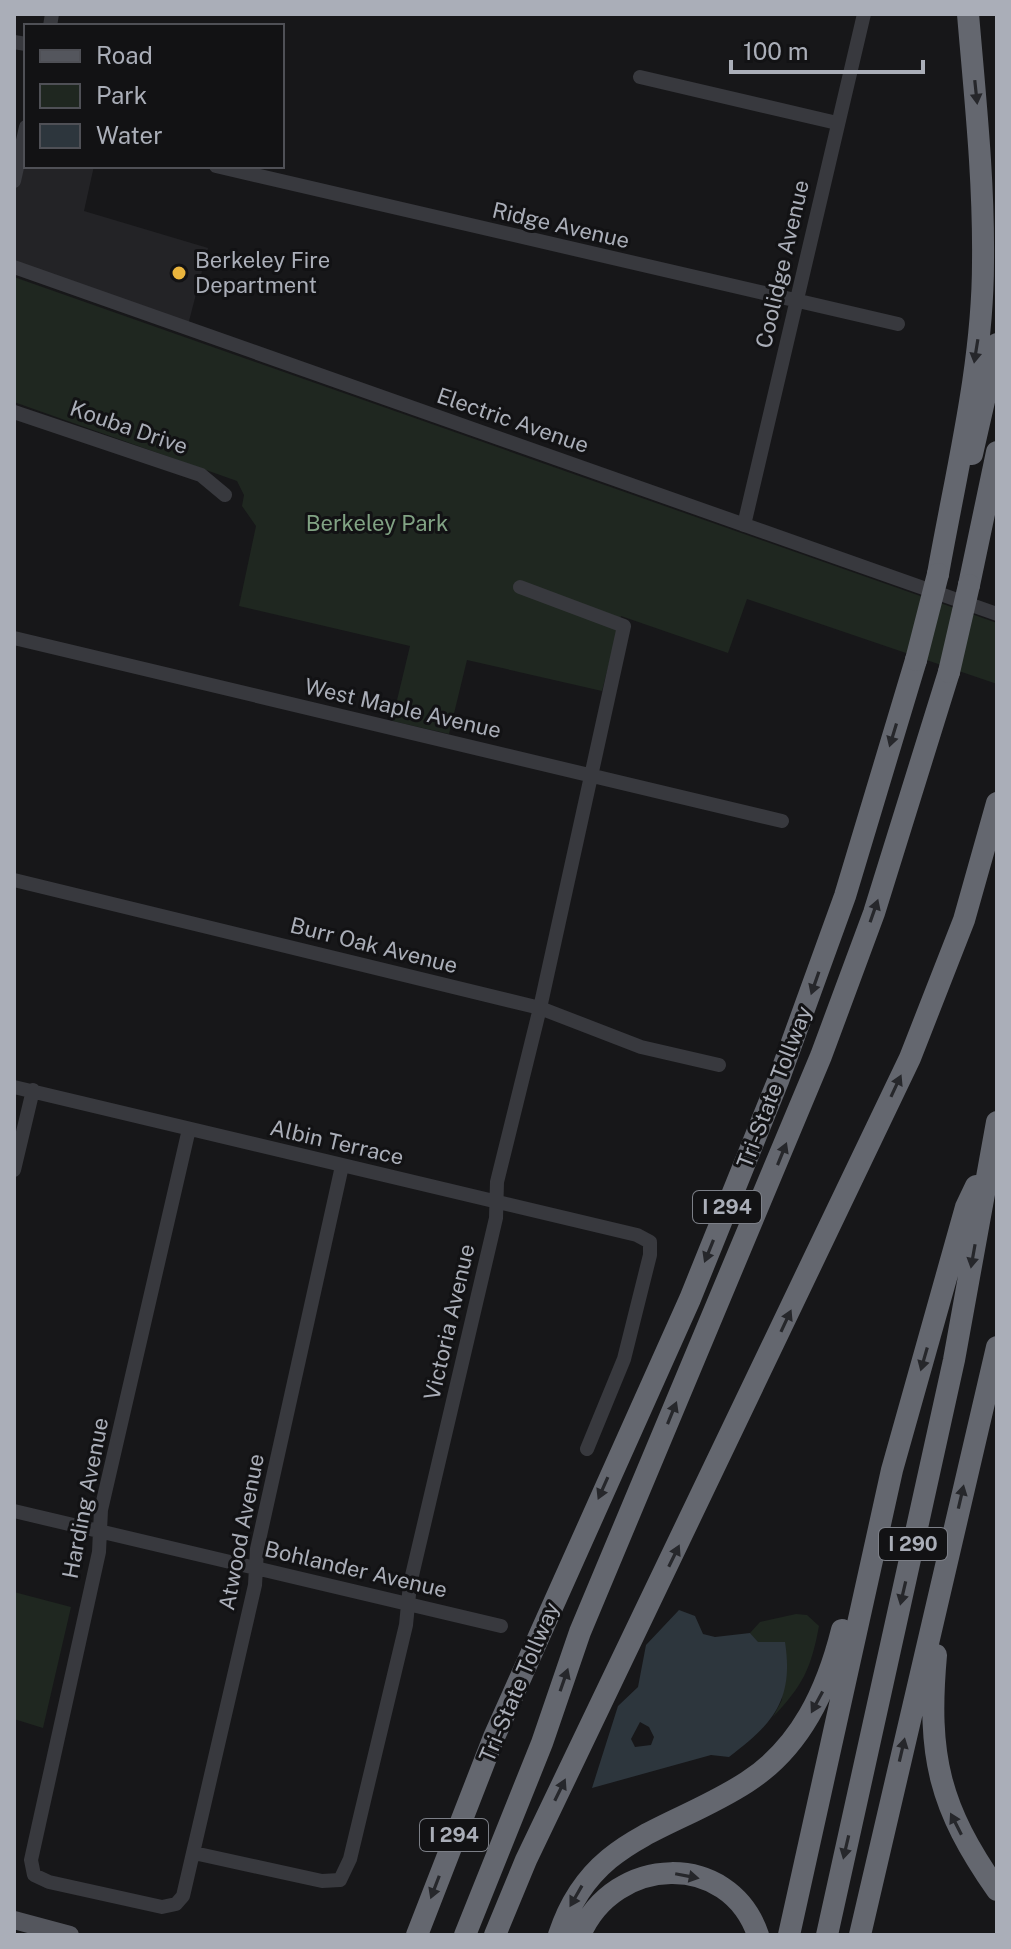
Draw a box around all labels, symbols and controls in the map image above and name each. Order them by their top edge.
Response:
legend [24,24,284,168]
scale bar [731,24,923,74]
text: 100 m [743,37,809,65]
text: Road [96,41,153,69]
one-way arrow [970,80,983,105]
text: Park [96,81,147,109]
text: Water [96,121,163,149]
street label: Coolidge Avenue [750,177,814,351]
street label: Ridge Avenue [490,197,632,253]
place label: Berkeley Fire Department [195,247,330,298]
marker: Berkeley Fire Department [170,264,188,282]
one-way arrow [969,339,982,364]
street label: Electric Avenue [434,382,592,458]
street label: Kouba Drive [67,395,191,459]
park label: Berkeley Park [306,510,448,536]
street label: West Maple Avenue [302,673,504,743]
one-way arrow [886,723,899,747]
one-way arrow [869,899,881,923]
street label: Burr Oak Avenue [288,912,460,978]
one-way arrow [808,971,820,995]
street label: Tri-State Tollway [731,1002,817,1172]
one-way arrow [889,1074,903,1097]
street label: Albin Terrace [268,1114,406,1170]
one-way arrow [776,1142,789,1166]
road number: I 294 [693,1191,761,1223]
one-way arrow [702,1239,715,1263]
street label: Victoria Avenue [418,1241,480,1403]
one-way arrow [966,1244,978,1269]
one-way arrow [779,1309,792,1333]
one-way arrow [917,1346,929,1371]
one-way arrow [666,1401,679,1425]
street label: Harding Avenue [57,1415,113,1581]
street label: Atwood Avenue [213,1452,269,1612]
one-way arrow [597,1476,610,1500]
one-way arrow [955,1484,968,1509]
road number: I 290 [879,1528,947,1560]
street label: Bohlander Avenue [262,1535,450,1603]
one-way arrow [667,1544,681,1567]
one-way arrow [896,1581,909,1606]
street label: Tri-State Tollway [474,1598,565,1766]
one-way arrow [558,1667,570,1691]
one-way arrow [810,1691,823,1714]
one-way arrow [897,1737,909,1762]
one-way arrow [553,1778,567,1801]
one-way arrow [949,1812,963,1835]
road number: I 294 [420,1819,488,1851]
one-way arrow [839,1834,852,1859]
one-way arrow [675,1870,700,1882]
one-way arrow [428,1875,441,1899]
one-way arrow [569,1885,583,1907]

